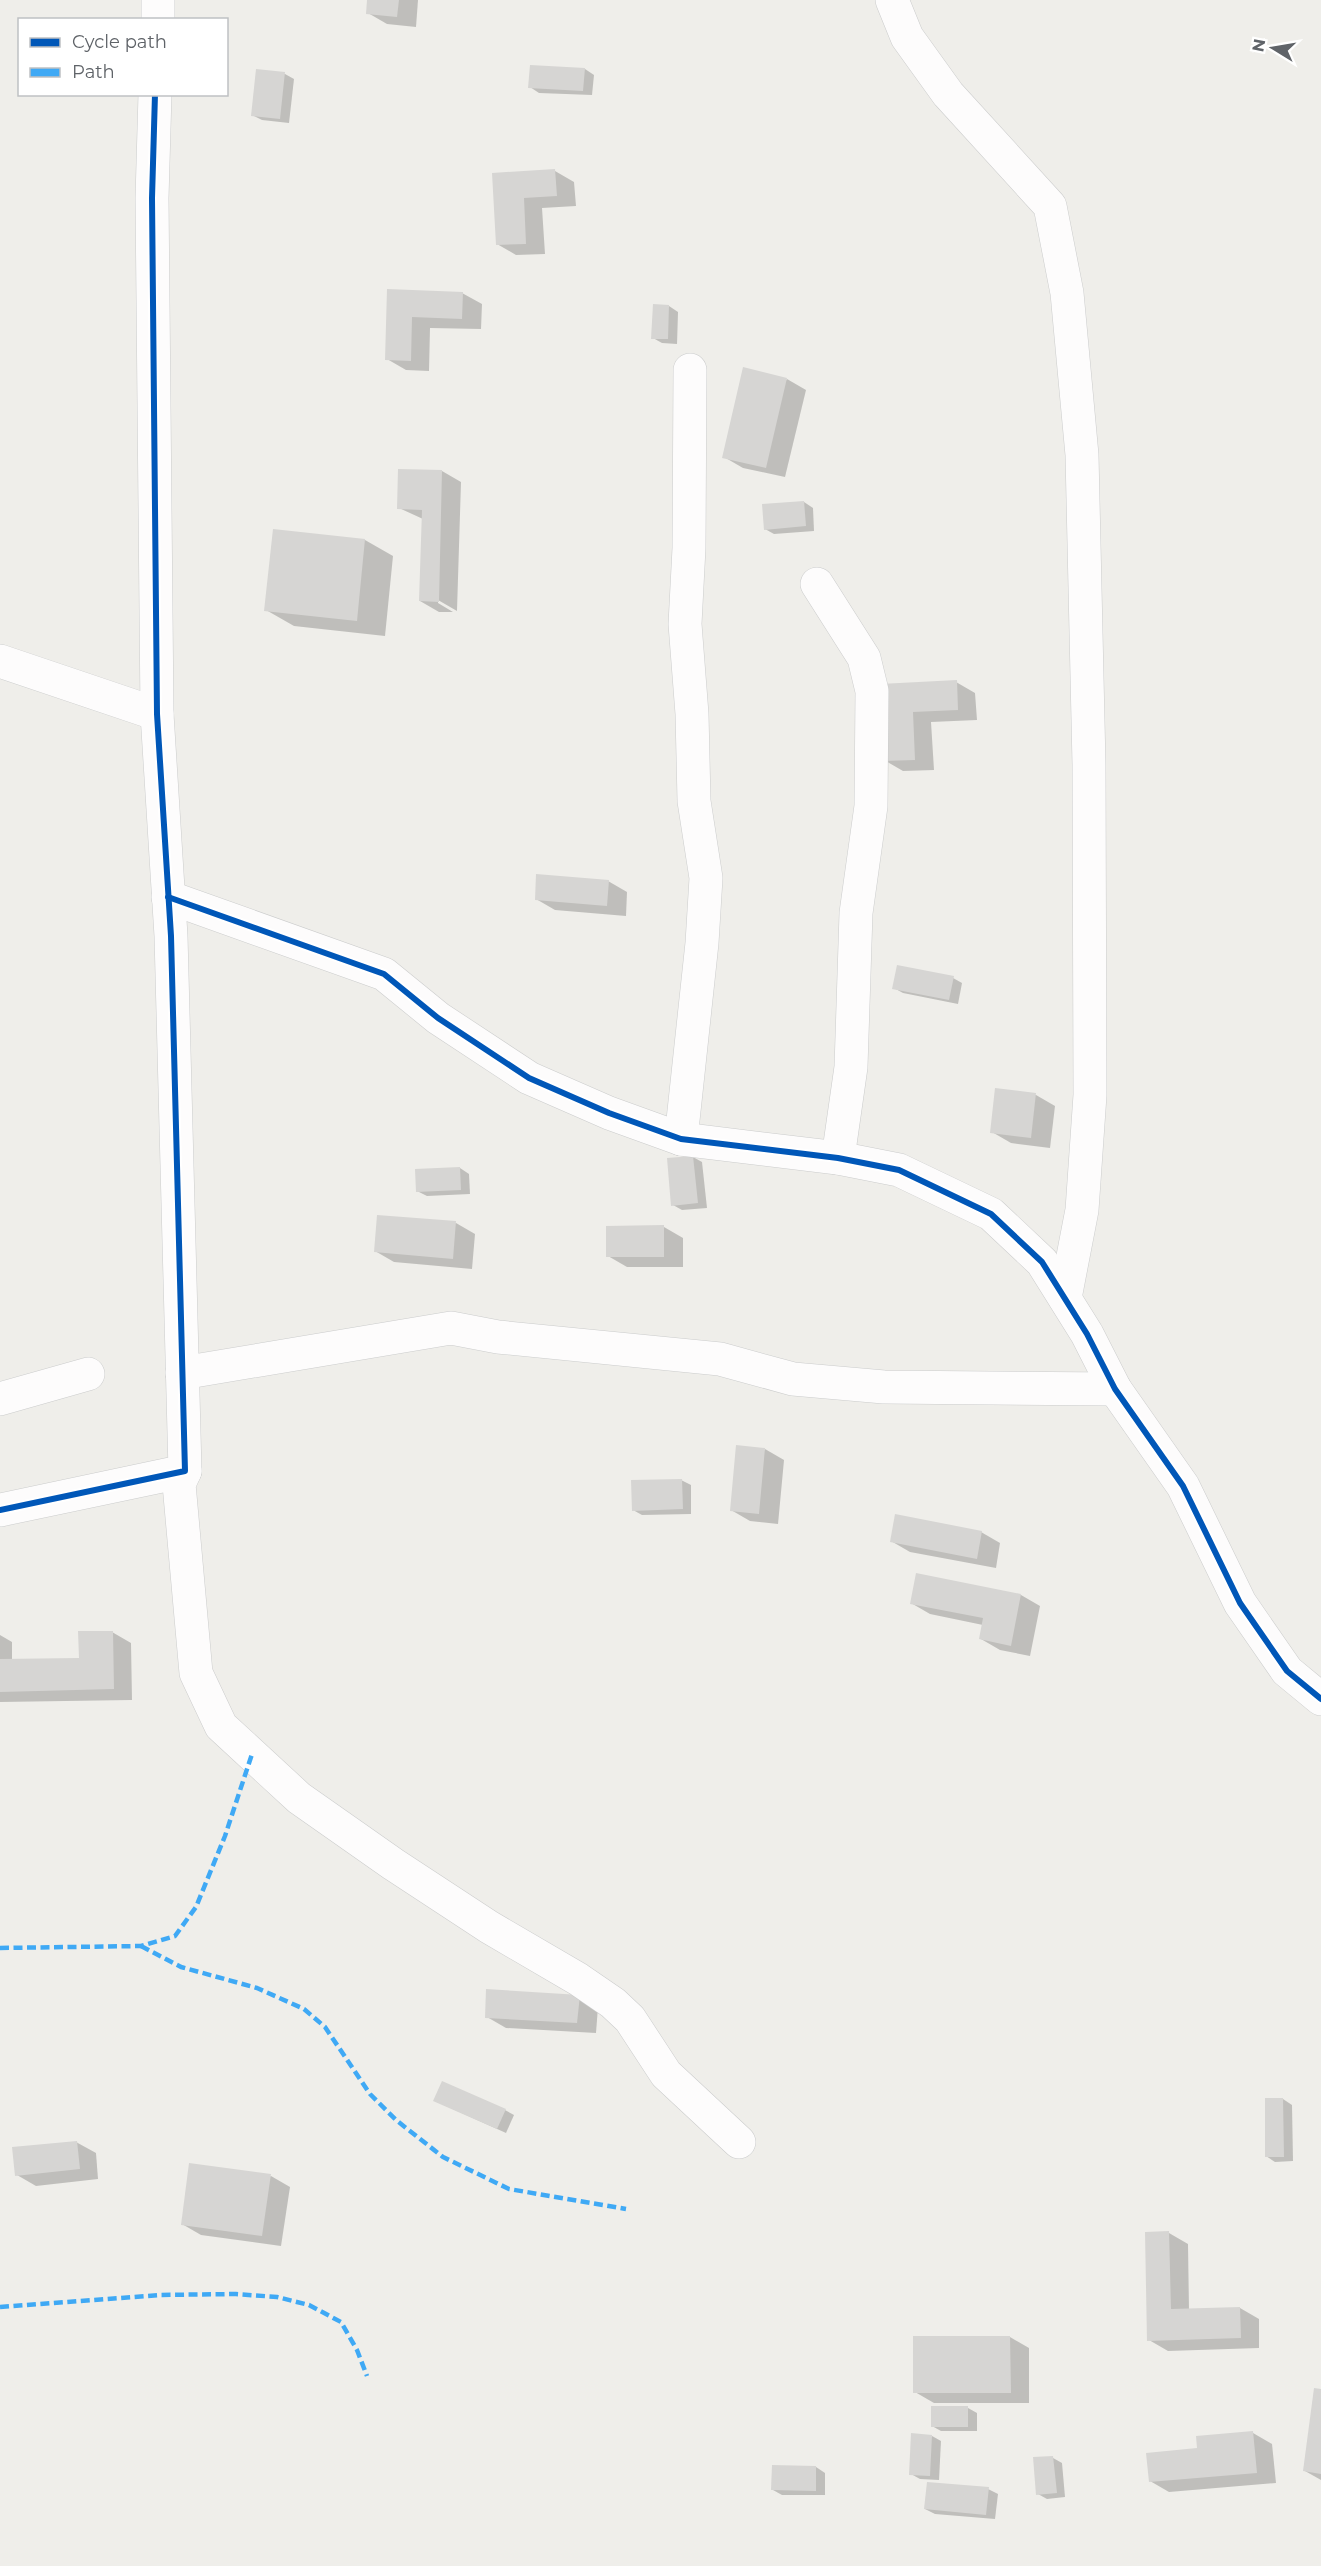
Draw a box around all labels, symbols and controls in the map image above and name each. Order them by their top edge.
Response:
legend [18,18,228,96]
north arrow [1243,18,1303,78]
text: Cycle path [72,31,167,53]
text: N [1248,37,1269,53]
text: Path [72,61,115,83]

